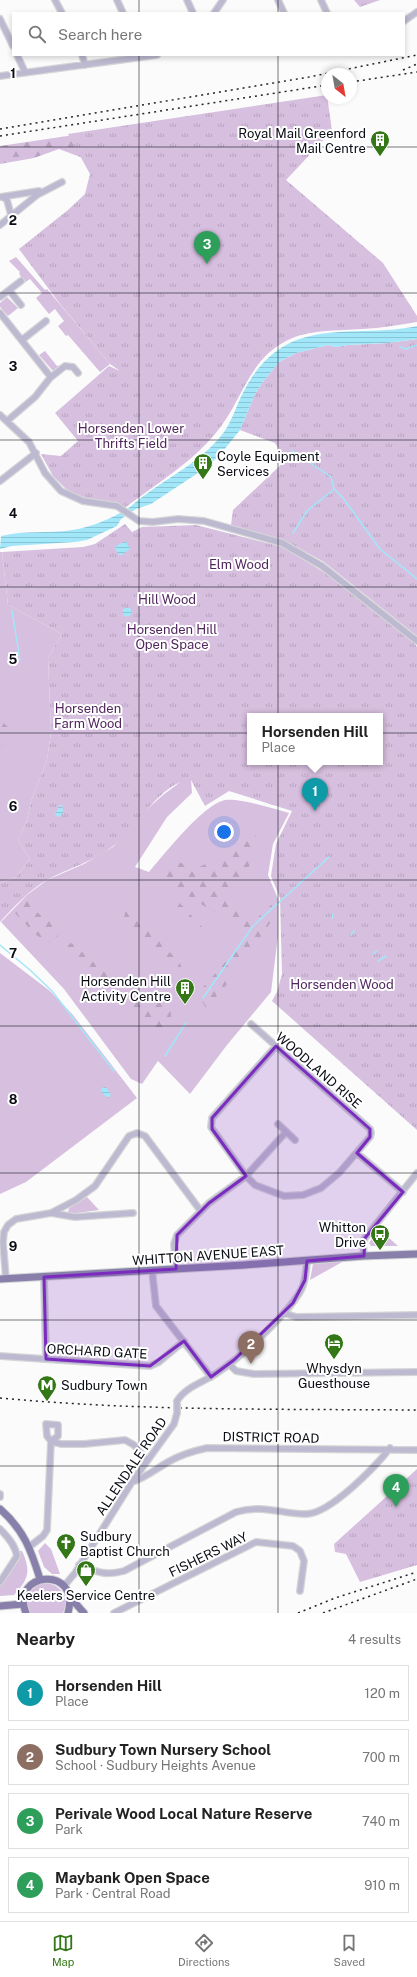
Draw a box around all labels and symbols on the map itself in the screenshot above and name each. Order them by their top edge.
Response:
text: 1 [10,66,16,81]
north arrow [321,68,357,104]
place label: Royal Mail Greenford Mail Centre [238,126,366,156]
building icon: Royal Mail Greenford Mail Centre [369,129,391,157]
text: 2 [9,213,17,228]
pin: 3 [194,231,220,264]
text: 3 [9,359,18,374]
park label: Horsenden Lower Thrifts Field [78,421,184,451]
place label: Coyle Equipment Services [217,449,319,479]
building icon: Coyle Equipment Services [192,452,214,480]
text: 4 [9,506,18,521]
park label: Elm Wood [209,557,269,572]
park label: Hill Wood [138,592,196,607]
park label: Horsenden Hill Open Space [127,622,217,652]
text: 5 [9,652,18,667]
park label: Horsenden Farm Wood [54,701,122,731]
pin: 1 [302,778,328,811]
text: 6 [9,799,18,814]
your location [214,822,234,842]
text: 7 [9,946,17,961]
place label: Horsenden Hill Activity Centre [81,974,171,1004]
building icon: Horsenden Hill Activity Centre [174,977,196,1005]
park label: Horsenden Wood [290,977,394,992]
street label: WOODLAND RISE [273,1029,364,1112]
text: 8 [9,1092,18,1107]
place label: Whitton Drive [319,1220,366,1250]
bus stop icon: Whitton Drive [369,1223,391,1251]
text: 9 [9,1239,17,1254]
street label: WHITTON AVENUE EAST [132,1243,285,1268]
pin: 2 [238,1331,264,1364]
hotel icon: Whysdyn Guesthouse [323,1332,345,1360]
street label: ORCHARD GATE [46,1341,148,1362]
place label: Whysdyn Guesthouse [298,1361,370,1391]
metro station icon: Sudbury Town [36,1374,58,1402]
place label: Sudbury Town [61,1378,148,1393]
street label: ALLENDALE ROAD [93,1414,170,1518]
street label: DISTRICT ROAD [222,1429,320,1446]
pin: 4 [383,1474,409,1507]
place label: Sudbury Baptist Church [80,1529,170,1559]
street label: FISHERS WAY [167,1529,250,1580]
church icon: Sudbury Baptist Church [55,1532,77,1560]
shop icon: Keelers Service Centre [75,1559,97,1587]
place label: Keelers Service Centre [17,1588,155,1603]

